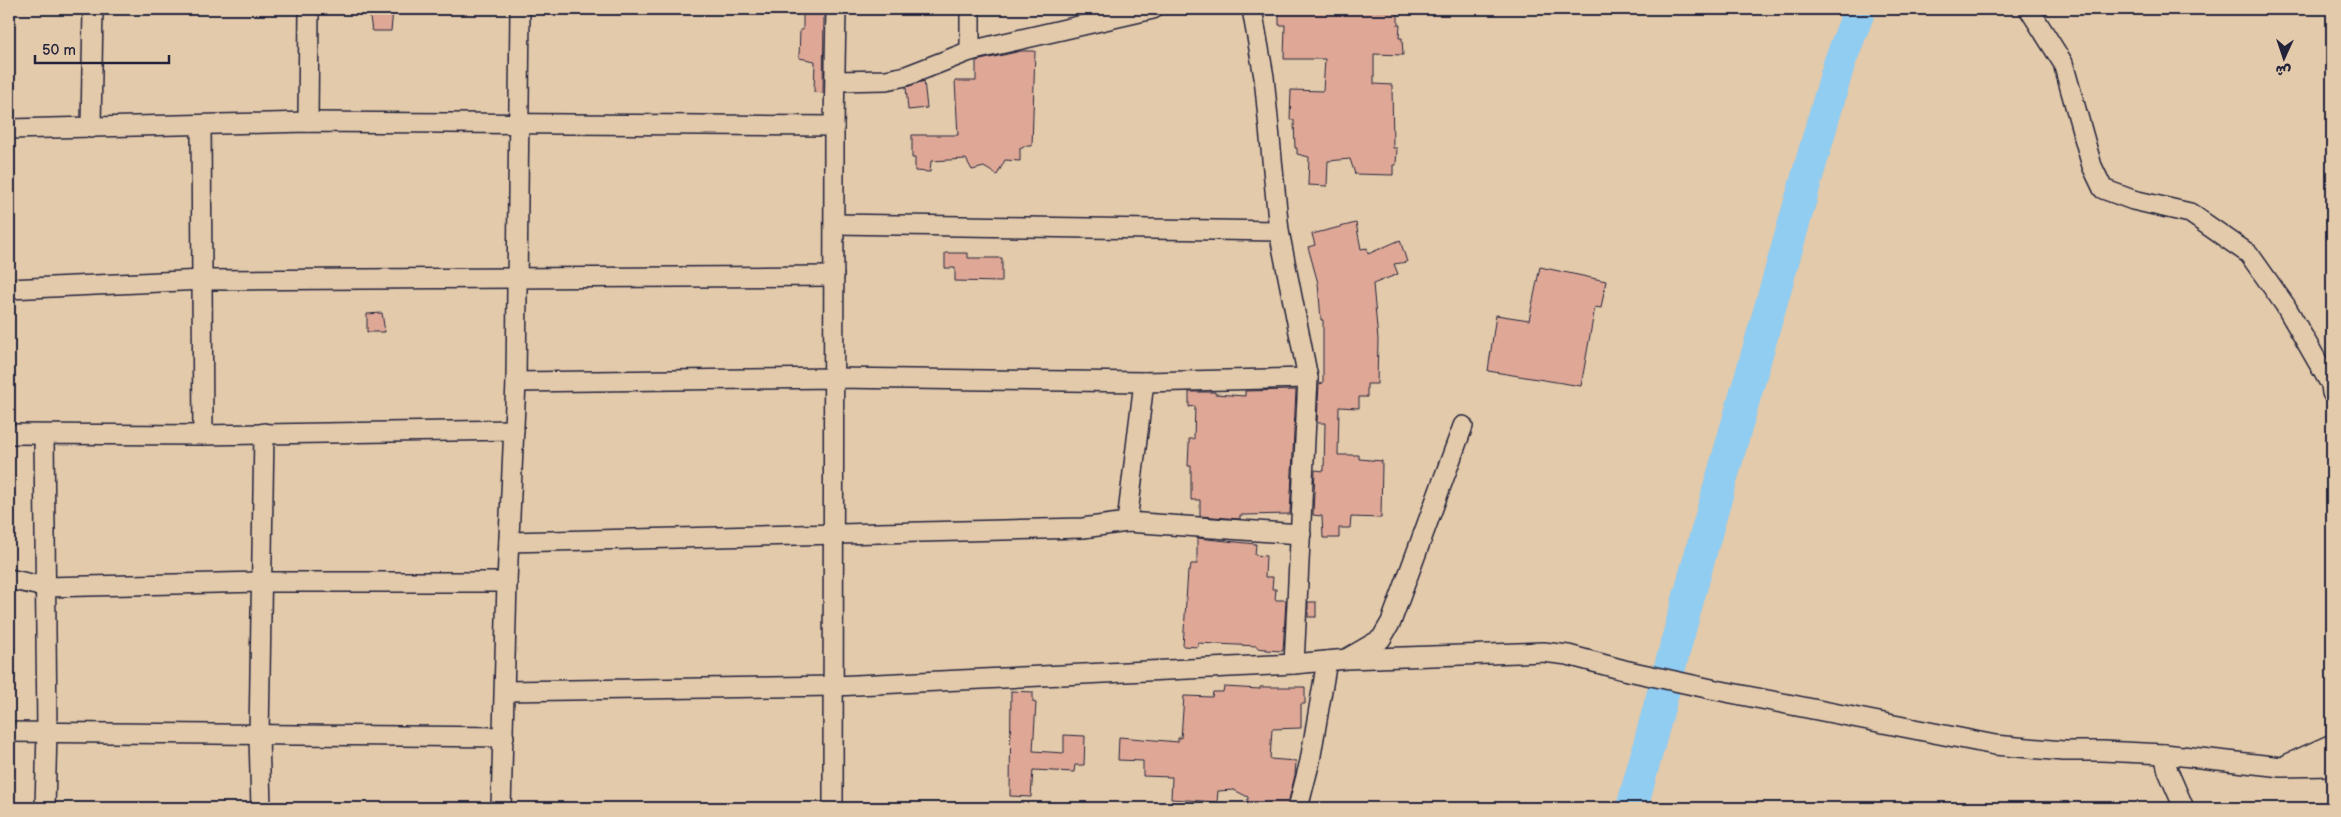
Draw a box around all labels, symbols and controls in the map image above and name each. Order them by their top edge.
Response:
scale bar [35,32,169,64]
north arrow [2258,32,2308,82]
text: 50 m [42,41,76,60]
text: ش [2275,62,2291,79]

